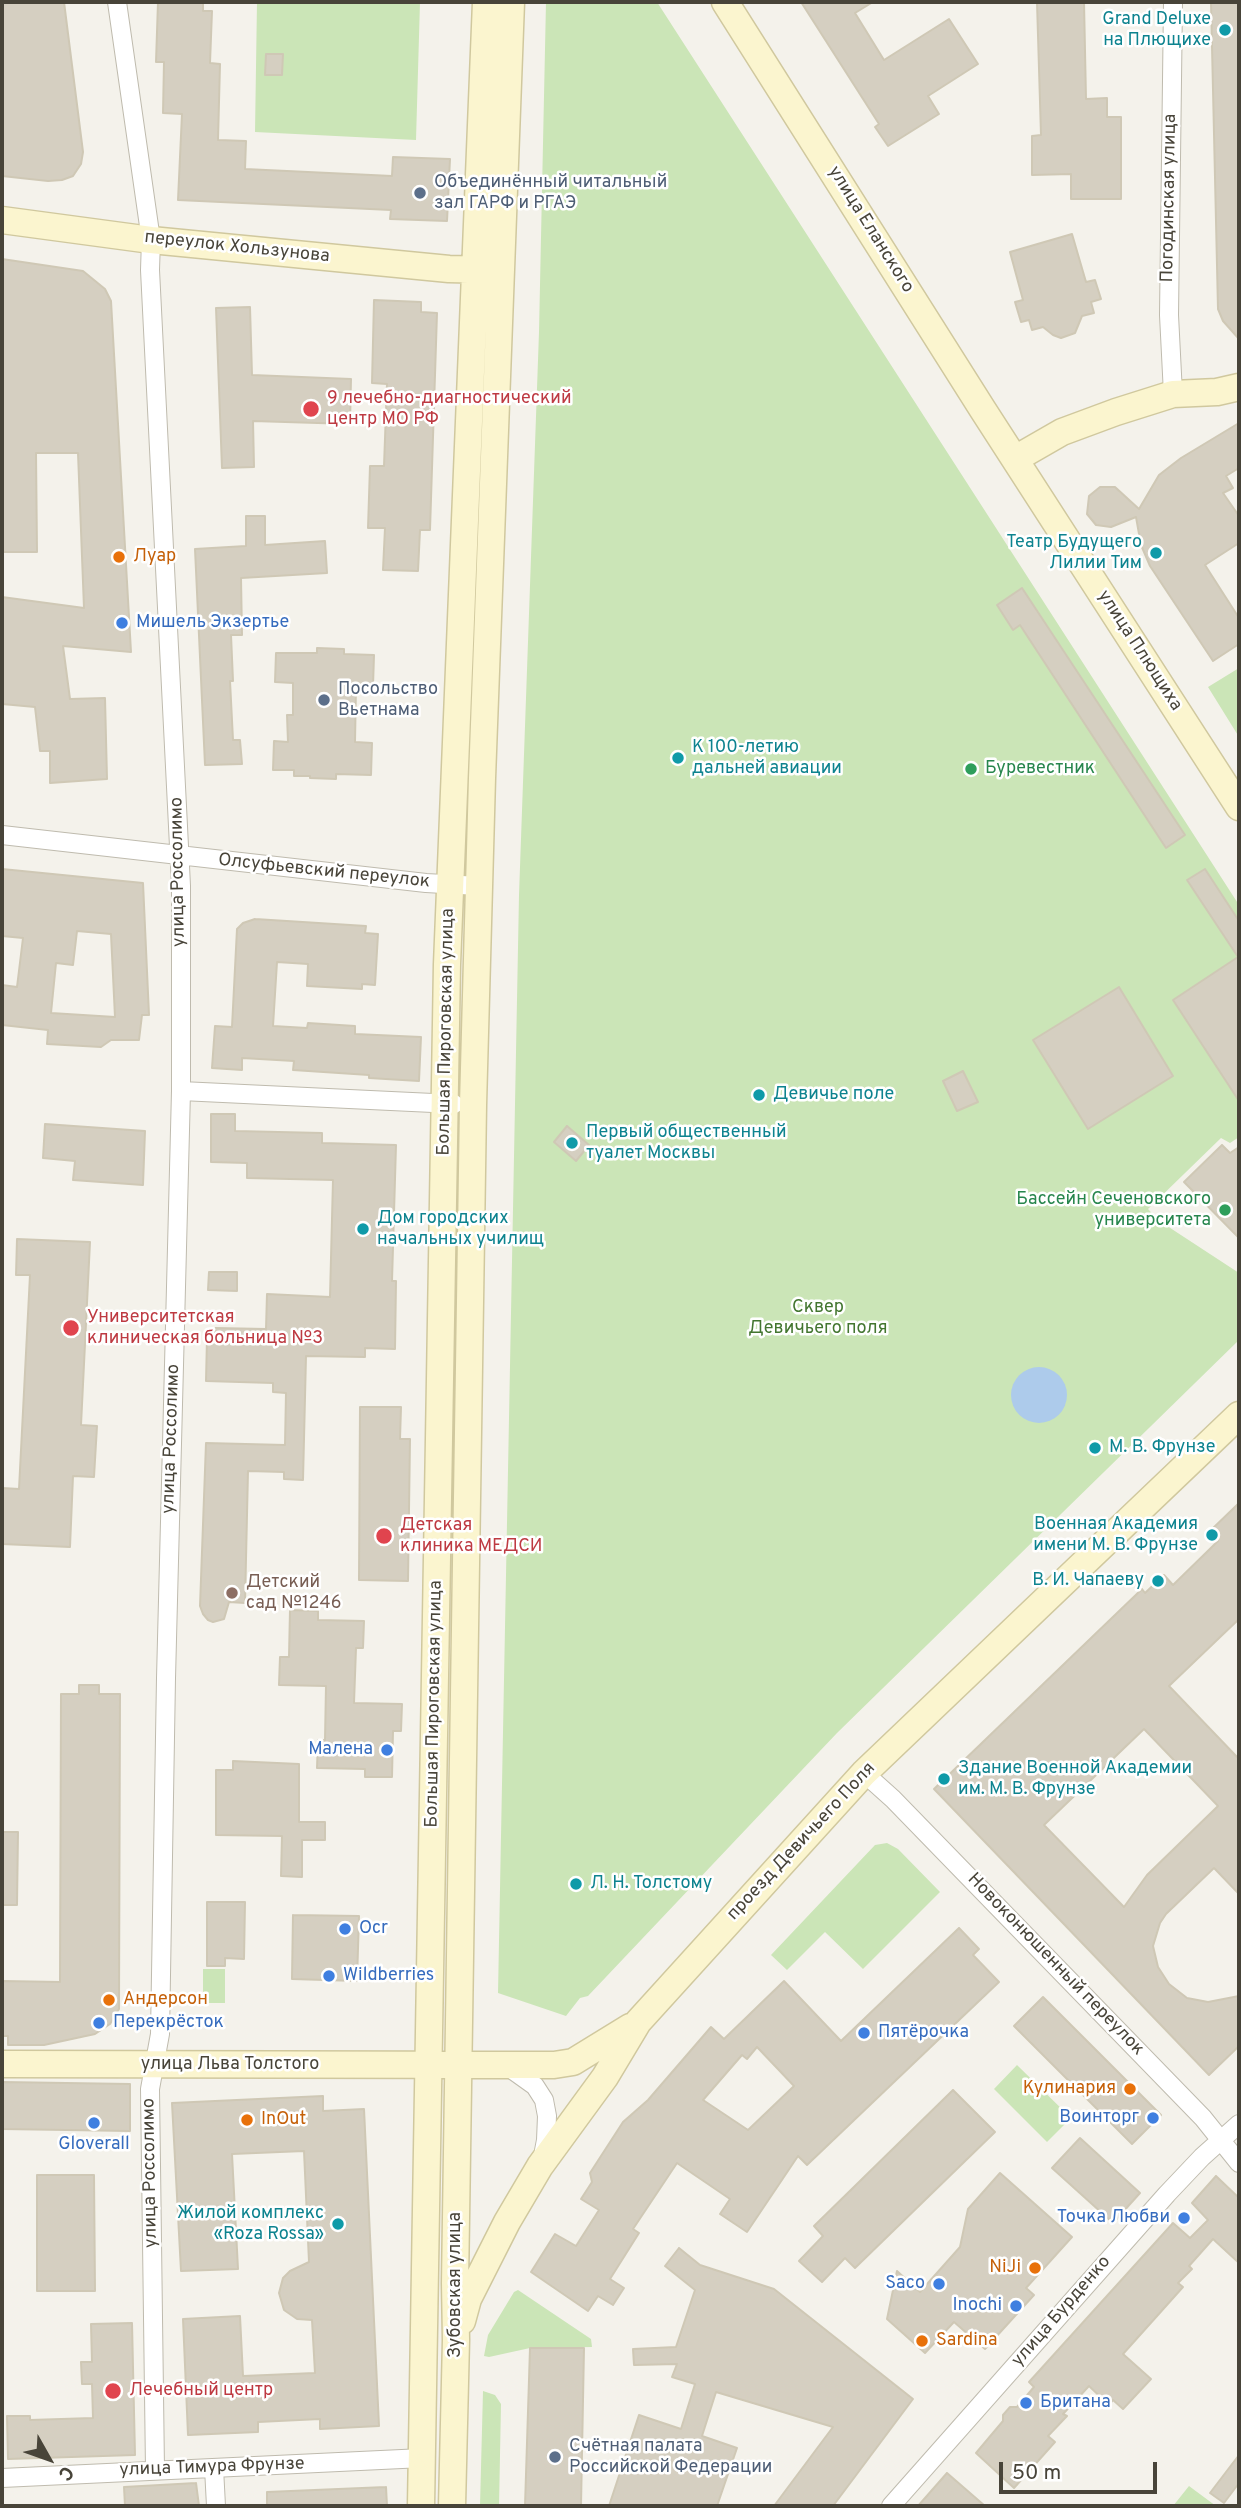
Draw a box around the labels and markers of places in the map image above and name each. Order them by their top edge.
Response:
place label: Grand Deluxe на Плющихе [1102,9,1211,52]
marker: Grand Deluxe на Плющихе [1217,22,1233,38]
place label: Объединённый читальный зал ГАРФ и РГАЭ [434,172,667,214]
marker: Объединённый читальный зал ГАРФ и РГАЭ [412,185,428,201]
place label: 9 лечебно-диагностический центр МО РФ [327,388,571,430]
marker: 9 лечебно-диагностический центр МО РФ [301,399,321,419]
place label: Театр Будущего Лилии Тим [1006,532,1142,574]
marker: Театр Будущего Лилии Тим [1148,545,1164,561]
place label: Луар [133,546,176,568]
marker: Луар [111,549,127,565]
place label: Мишель Экзертье [136,612,289,634]
marker: Мишель Экзертье [114,615,130,631]
place label: Посольство Вьетнама [338,679,438,722]
marker: Посольство Вьетнама [316,692,332,708]
place label: К 100-летию дальней авиации [692,737,842,780]
marker: К 100-летию дальней авиации [670,750,686,766]
place label: Буревестник [985,758,1095,780]
marker: Буревестник [963,761,979,777]
place label: Девичье поле [773,1084,894,1106]
marker: Девичье поле [751,1087,767,1103]
place label: Первый общественный туалет Москвы [586,1122,787,1164]
marker: Первый общественный туалет Москвы [564,1135,580,1151]
place label: Бассейн Сеченовского университета [1016,1189,1211,1232]
marker: Бассейн Сеченовского университета [1217,1202,1233,1218]
place label: Дом городских начальных училищ [377,1208,544,1250]
marker: Дом городских начальных училищ [355,1221,371,1237]
place label: Университетская клиническая больница №3 [87,1307,323,1350]
marker: Университетская клиническая больница №3 [61,1318,81,1338]
place label: М. В. Фрунзе [1109,1437,1215,1459]
marker: М. В. Фрунзе [1087,1440,1103,1456]
place label: Военная Академия имени М. В. Фрунзе [1033,1514,1198,1556]
place label: Детская клиника МЕДСИ [400,1515,542,1558]
marker: Детская клиника МЕДСИ [374,1526,394,1546]
marker: Военная Академия имени М. В. Фрунзе [1204,1527,1220,1543]
place label: В. И. Чапаеву [1032,1570,1144,1592]
place label: Детский сад №1246 [246,1572,341,1614]
marker: В. И. Чапаеву [1150,1573,1166,1589]
marker: Детский сад №1246 [224,1585,240,1601]
place label: Малена [308,1739,373,1761]
marker: Малена [379,1742,395,1758]
place label: Здание Военной Академии им. М. В. Фрунзе [958,1758,1192,1800]
marker: Здание Военной Академии им. М. В. Фрунзе [936,1771,952,1787]
place label: Л. Н. Толстому [590,1873,712,1895]
marker: Л. Н. Толстому [568,1876,584,1892]
place label: Ocr [359,1918,388,1940]
marker: Ocr [337,1921,353,1937]
place label: Wildberries [343,1965,434,1987]
marker: Wildberries [321,1968,337,1984]
place label: Андерсон [123,1989,208,2011]
marker: Андерсон [101,1992,117,2008]
place label: Перекрёсток [113,2012,224,2034]
marker: Перекрёсток [91,2015,107,2031]
place label: Пятёрочка [878,2022,969,2044]
marker: Пятёрочка [856,2025,872,2041]
place label: Кулинария [1023,2078,1116,2100]
marker: Кулинария [1122,2081,1138,2097]
place label: Воинторг [1059,2107,1139,2129]
place label: InOut [261,2109,306,2131]
marker: Воинторг [1145,2110,1161,2126]
marker: InOut [239,2112,255,2128]
marker: Gloverall [86,2115,102,2131]
place label: Gloverall [58,2134,130,2156]
place label: Жилой комплекс «Roza Rossa» [177,2203,324,2246]
place label: Точка Любви [1057,2207,1170,2229]
marker: Точка Любви [1176,2210,1192,2226]
marker: Жилой комплекс «Roza Rossa» [330,2216,346,2232]
place label: NiJi [989,2257,1021,2279]
marker: NiJi [1027,2260,1043,2276]
place label: Saco [885,2273,925,2295]
marker: Saco [931,2276,947,2292]
place label: Inochi [952,2295,1002,2317]
marker: Inochi [1008,2298,1024,2314]
place label: Sardina [936,2330,997,2352]
marker: Sardina [914,2333,930,2349]
place label: Лечебный центр [129,2380,273,2402]
marker: Лечебный центр [103,2381,123,2401]
place label: Британа [1040,2392,1111,2414]
marker: Британа [1018,2395,1034,2411]
place label: Счётная палата Российской Федерации [569,2436,772,2478]
marker: Счётная палата Российской Федерации [547,2449,563,2465]

